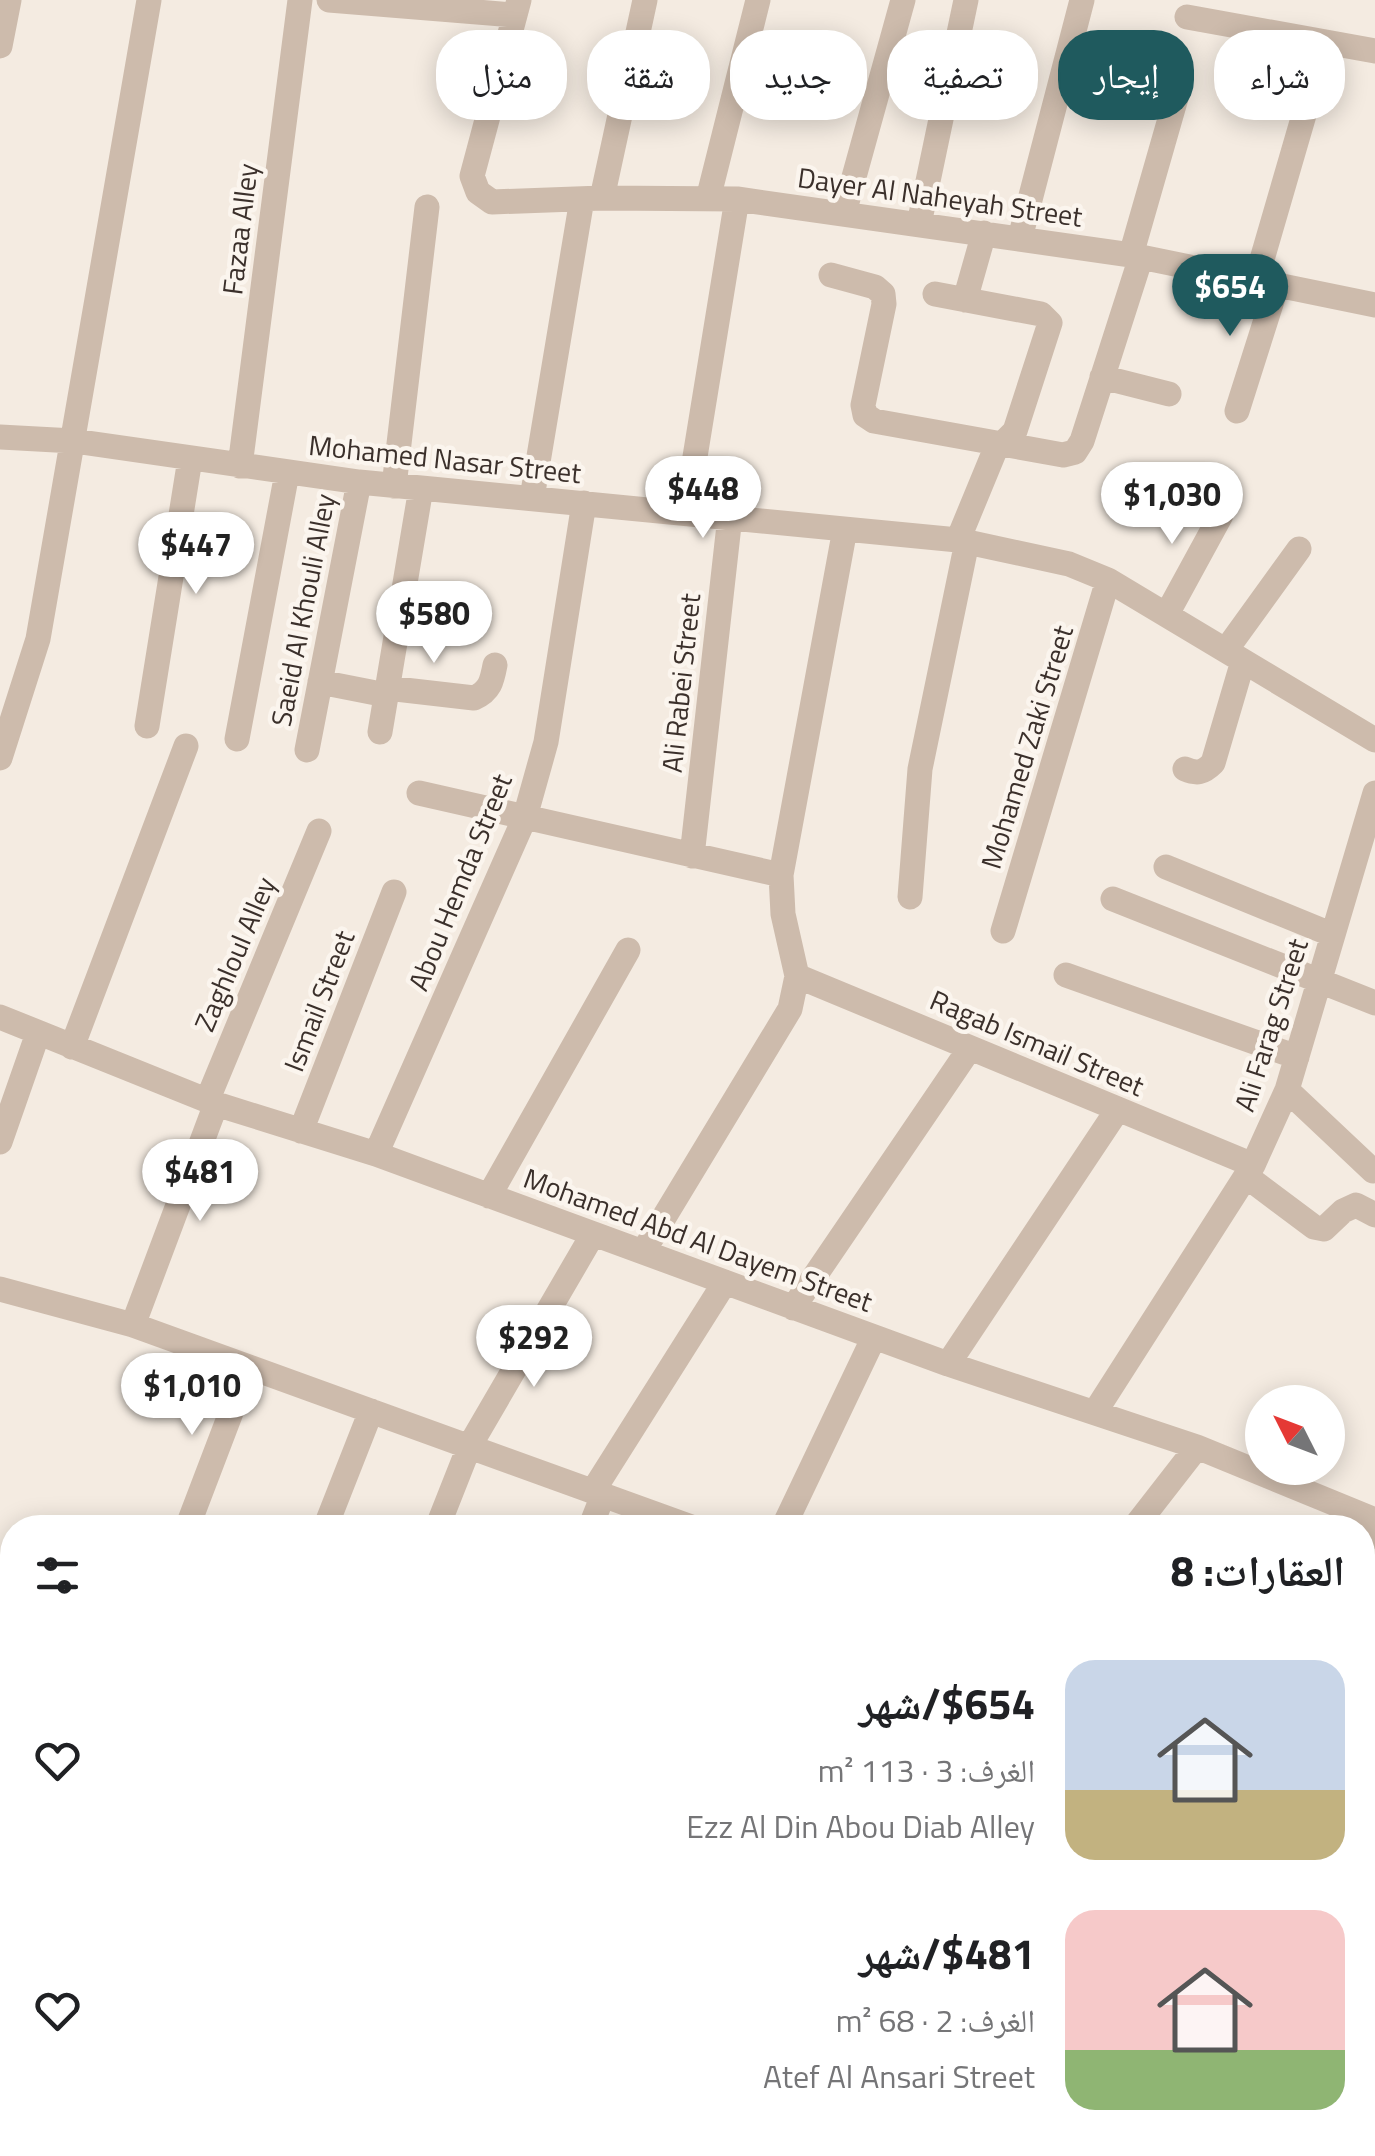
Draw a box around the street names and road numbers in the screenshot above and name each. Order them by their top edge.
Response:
street label: Dayer Al Naheyah Street [795,155,1085,238]
street label: Fazaa Alley [210,161,269,297]
street label: Mohamed Nasar Street [307,423,584,494]
street label: Saeid Al Khouli Alley [259,490,346,730]
street label: Ali Rabei Street [650,591,711,775]
street label: Mohamed Zaki Street [969,620,1084,874]
street label: Abou Hemda Street [396,767,523,997]
street label: Zaghloul Alley [183,870,286,1038]
street label: Ismail Street [272,924,365,1078]
street label: Ali Farag Street [1222,933,1319,1117]
street label: Ragab Ismail Street [923,978,1151,1107]
street label: Mohamed Abd Al Dayem Street [518,1156,879,1323]

